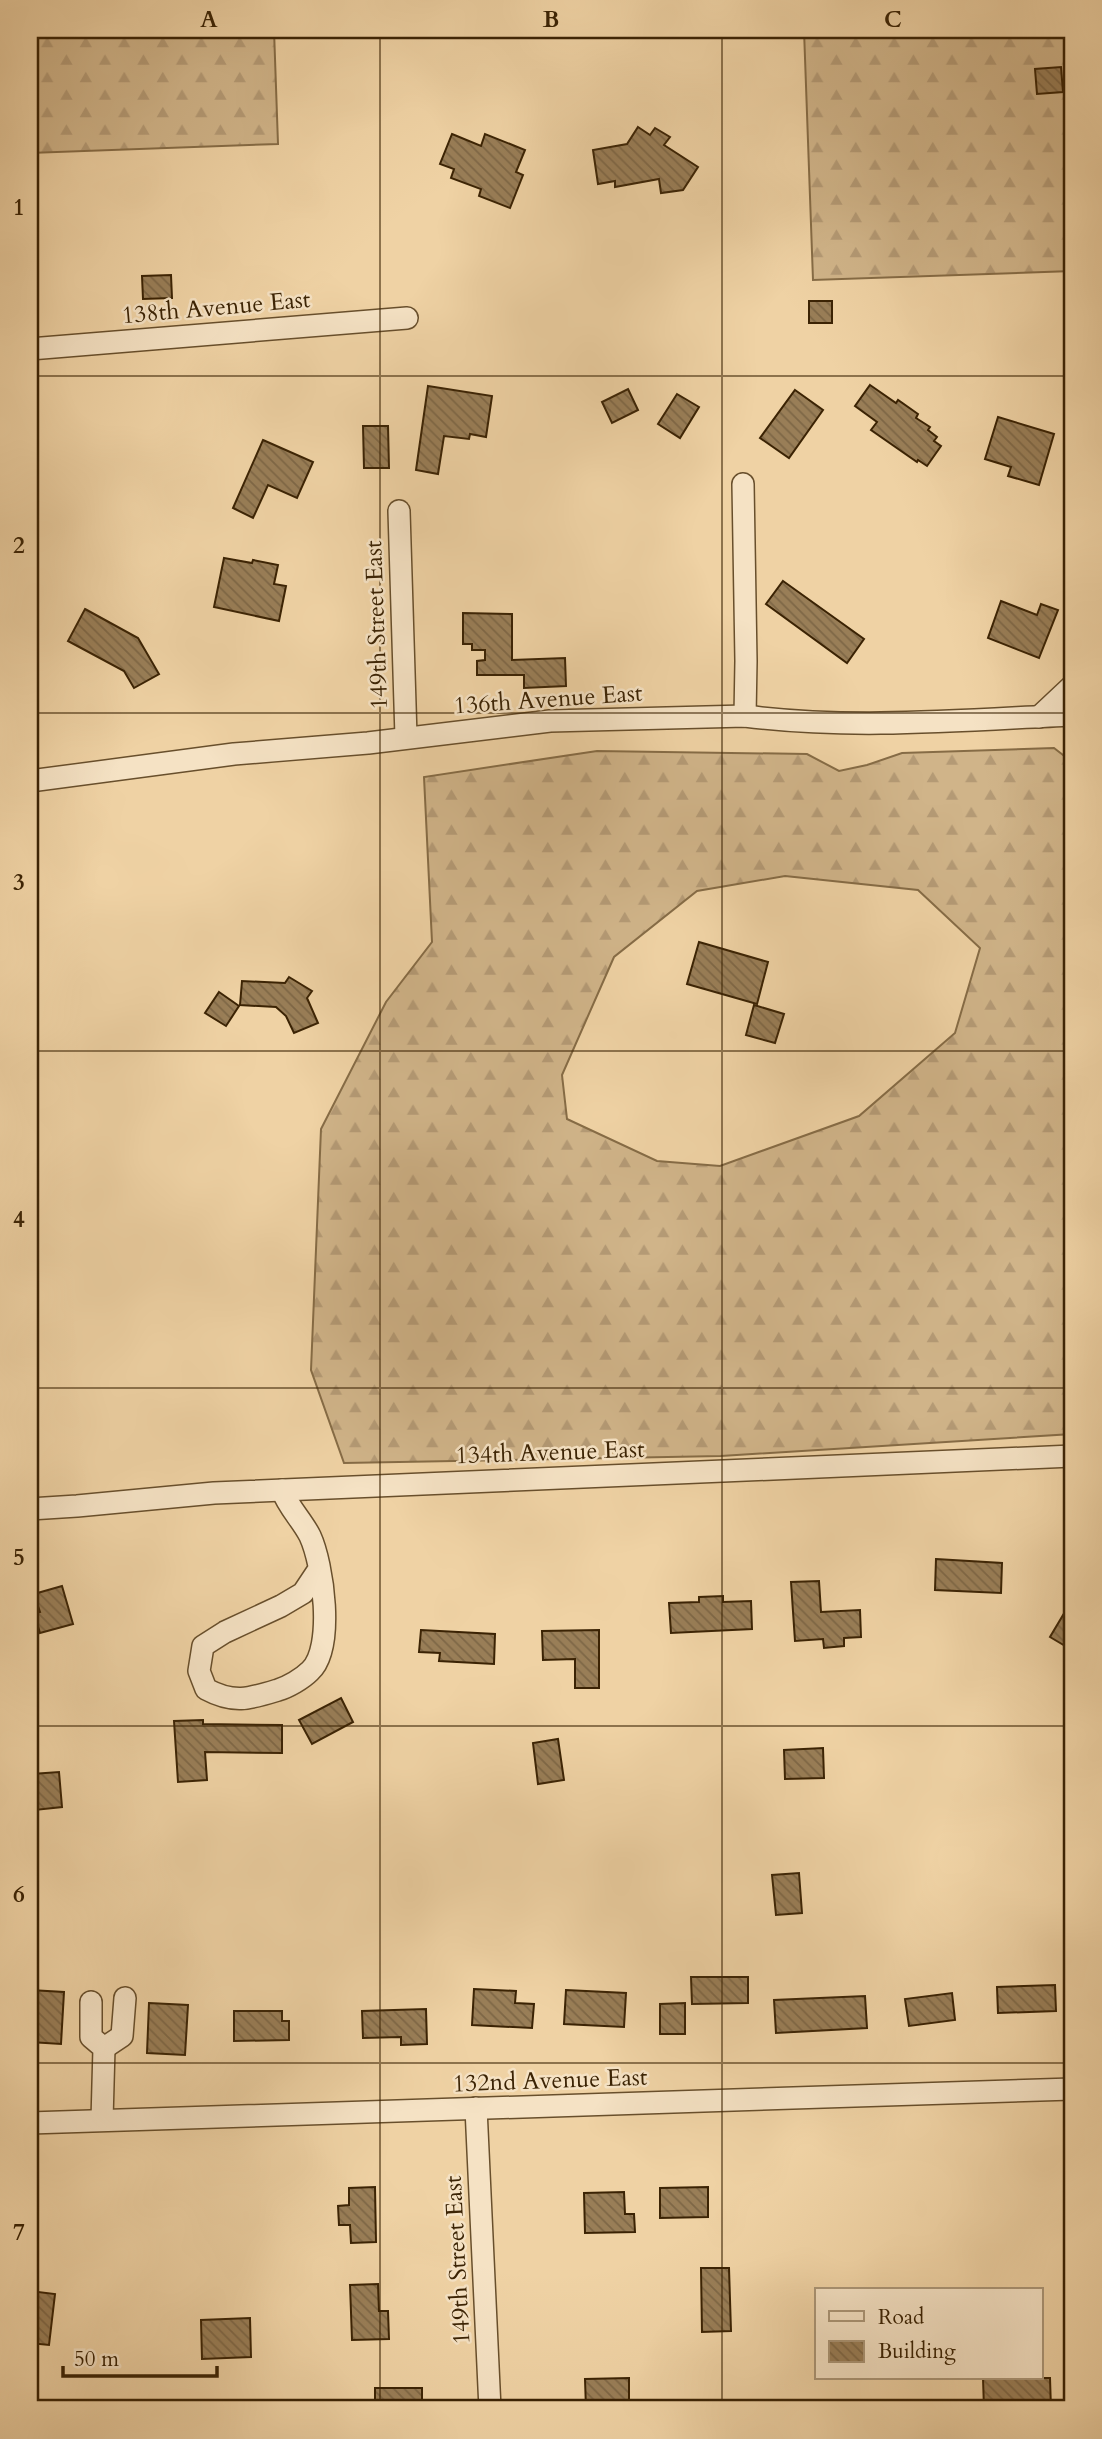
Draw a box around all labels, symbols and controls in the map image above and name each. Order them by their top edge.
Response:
text: A [200,4,218,35]
text: B [543,4,559,35]
text: C [884,4,902,35]
text: 1 [13,192,25,223]
street label: 138th Avenue East [120,283,312,332]
text: 2 [13,530,25,561]
street label: 149th Street East [357,540,396,710]
street label: 136th Avenue East [453,676,644,723]
text: 3 [13,867,25,898]
text: 4 [13,1204,25,1235]
street label: 134th Avenue East [455,1433,646,1472]
text: 5 [13,1542,25,1573]
text: 6 [13,1879,25,1910]
street label: 132nd Avenue East [452,2061,648,2100]
street label: 149th Street East [437,2174,478,2345]
text: 7 [13,2217,25,2248]
legend [815,2288,1042,2380]
text: Road [878,2303,924,2332]
scale bar [63,2334,217,2378]
text: Building [878,2337,956,2366]
text: 50 m [74,2345,119,2374]

